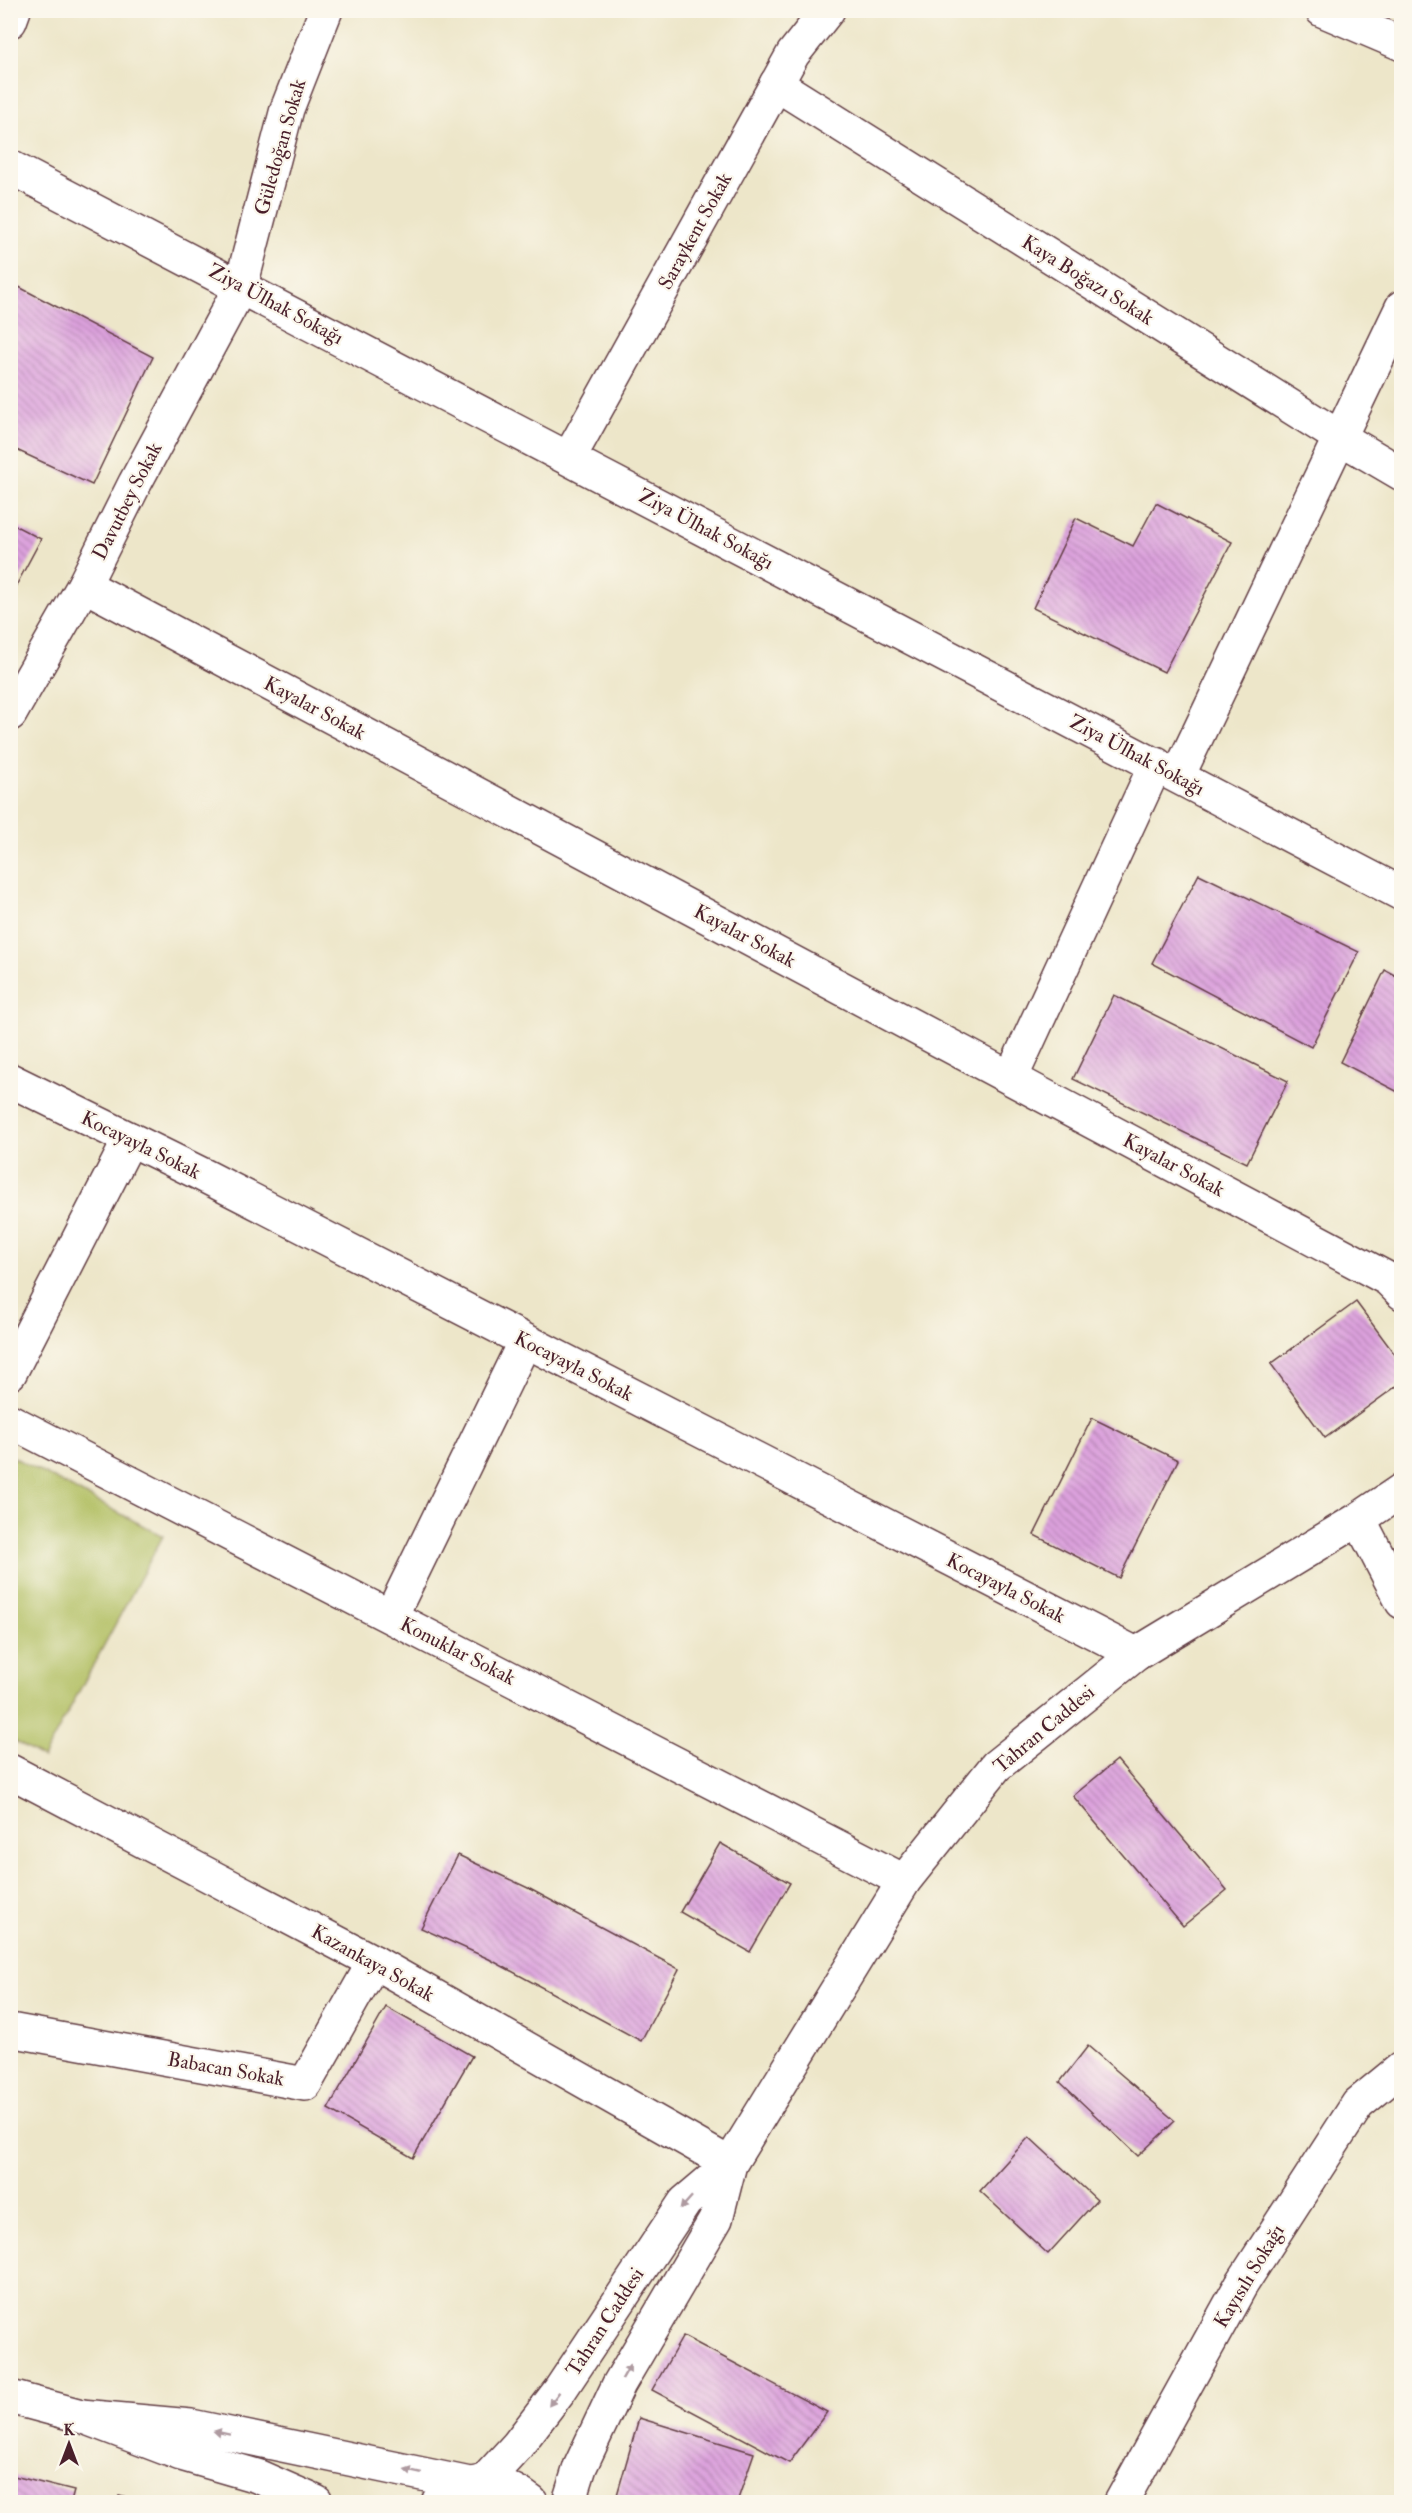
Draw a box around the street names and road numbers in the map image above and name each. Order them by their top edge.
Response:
street label: Güledoğan Sokak [249,76,311,218]
street label: Saraykent Sokak [653,168,738,294]
street label: Kaya Boğazı Sokak [1017,229,1159,331]
street label: Ziya Ülhak Sokağı [204,258,348,350]
street label: Davutbey Sokak [87,438,168,564]
street label: Ziya Ülhak Sokağı [634,483,778,575]
street label: Kayalar Sokak [260,671,371,745]
street label: Ziya Ülhak Sokağı [1065,709,1209,801]
street label: Kayalar Sokak [690,899,801,973]
street label: Kocayayla Sokak [77,1105,205,1185]
street label: Kayalar Sokak [1119,1128,1230,1202]
street label: Kocayayla Sokak [510,1325,638,1407]
street label: Kocayayla Sokak [942,1547,1070,1629]
street label: Konuklar Sokak [396,1611,520,1691]
street label: Tahran Caddesi [988,1679,1100,1779]
street label: Kazankaya Sokak [307,1919,439,2007]
street label: Babacan Sokak [166,2046,287,2092]
street label: Kayısılı Sokağı [1208,2220,1290,2332]
street label: Tahran Caddesi [561,2263,649,2381]

